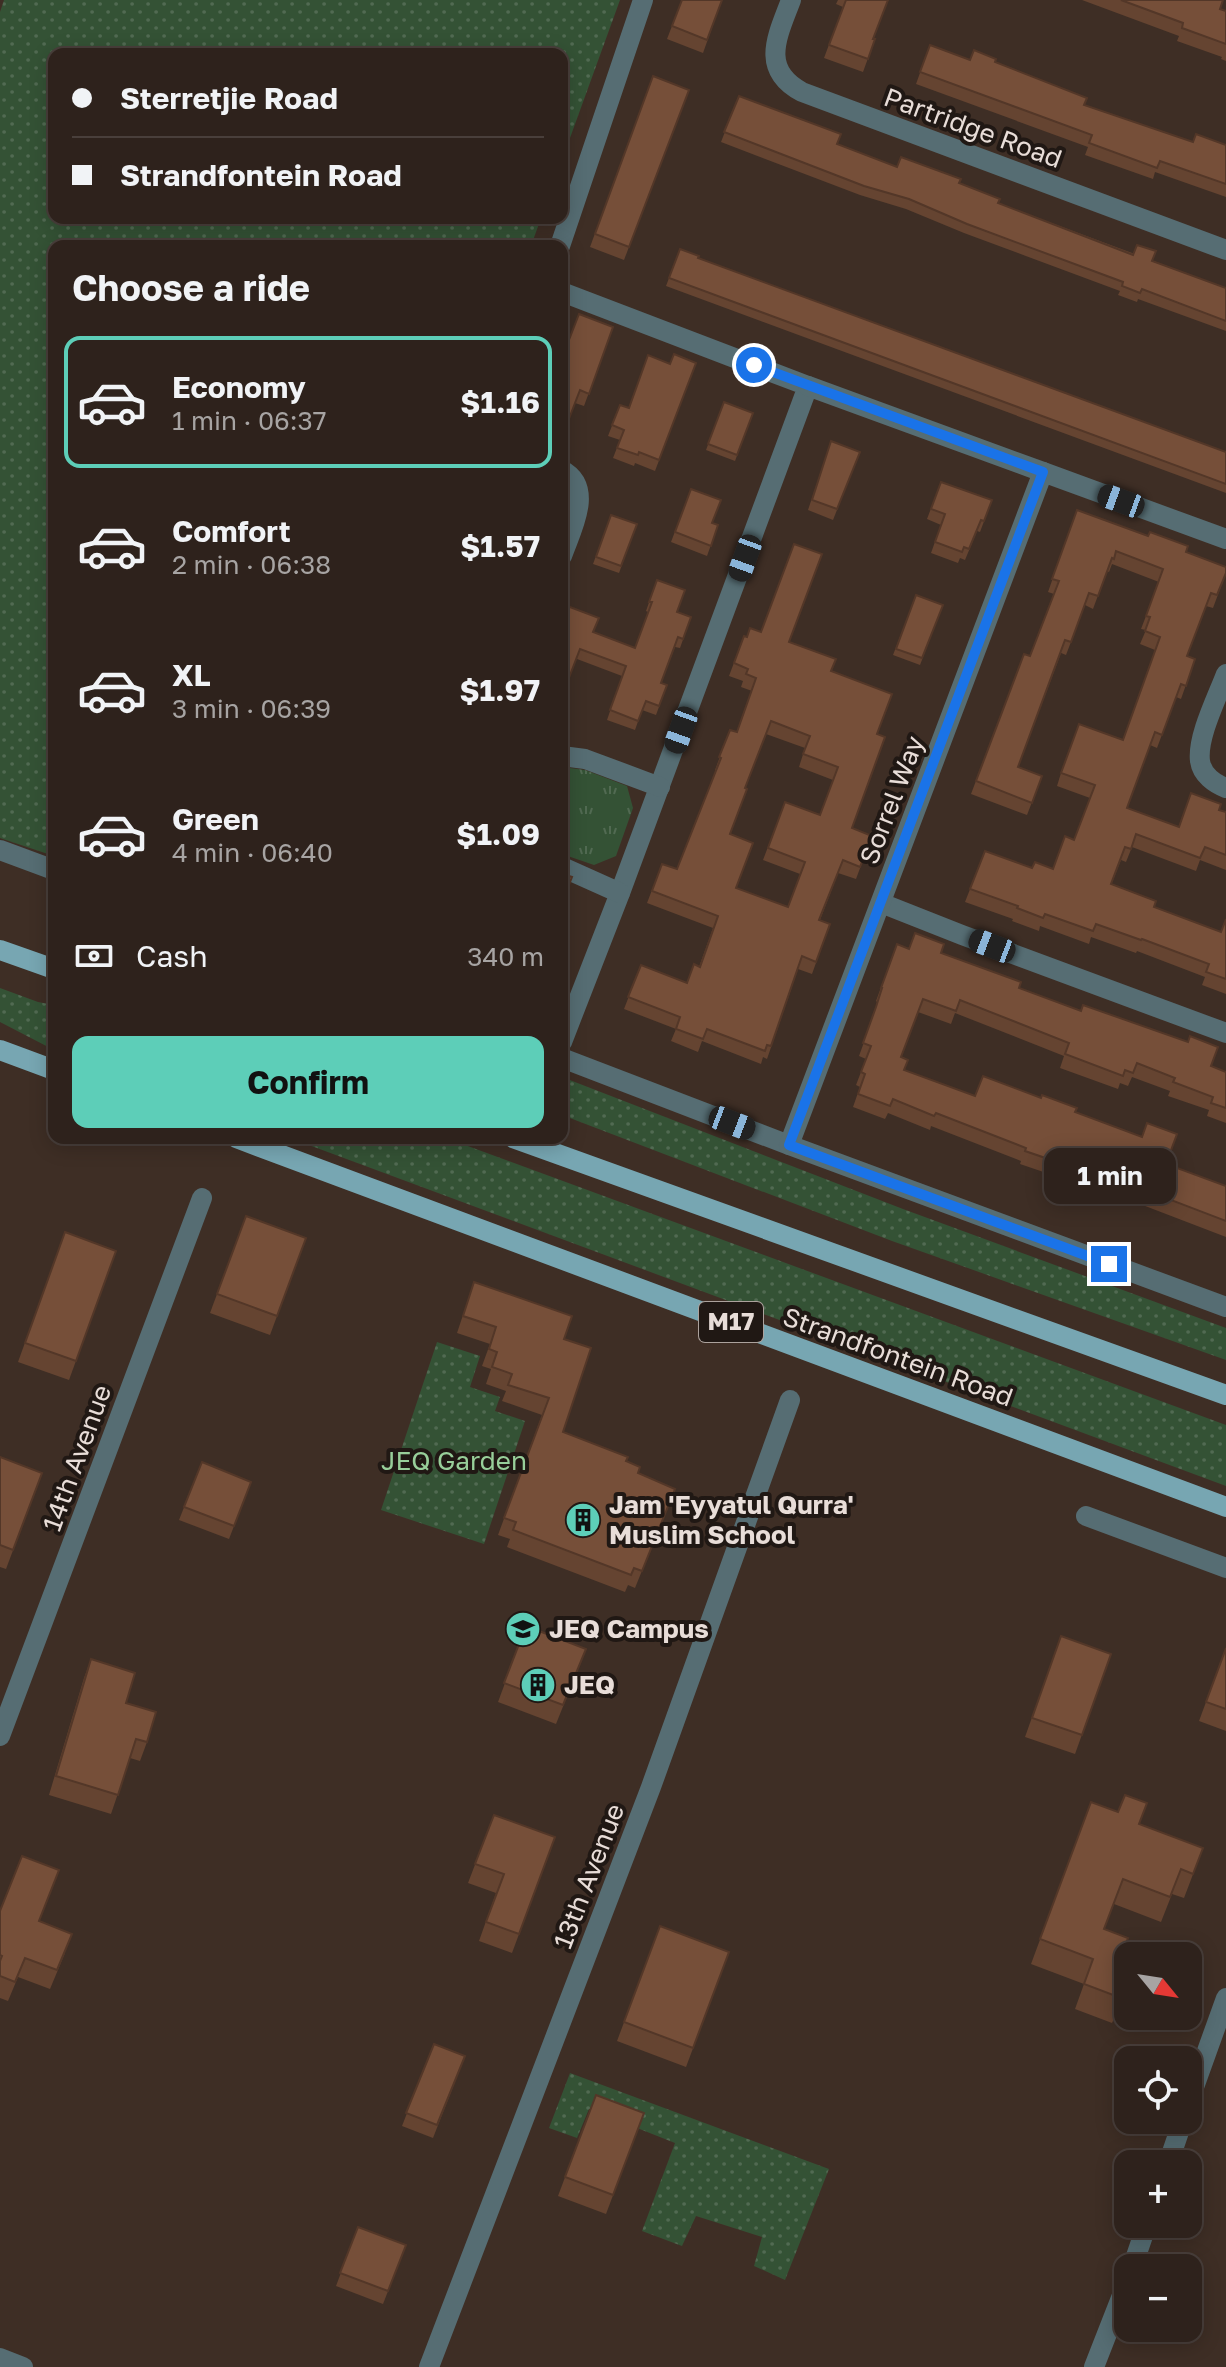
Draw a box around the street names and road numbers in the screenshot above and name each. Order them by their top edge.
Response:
street label: Partridge Road [880,81,1066,174]
street label: Sorrel Way [853,731,930,868]
street label: Strandfontein Road [779,1301,1017,1413]
road number: M17 [699,1302,763,1342]
street label: 14th Avenue [36,1381,117,1535]
street label: 13th Avenue [547,1799,630,1953]

